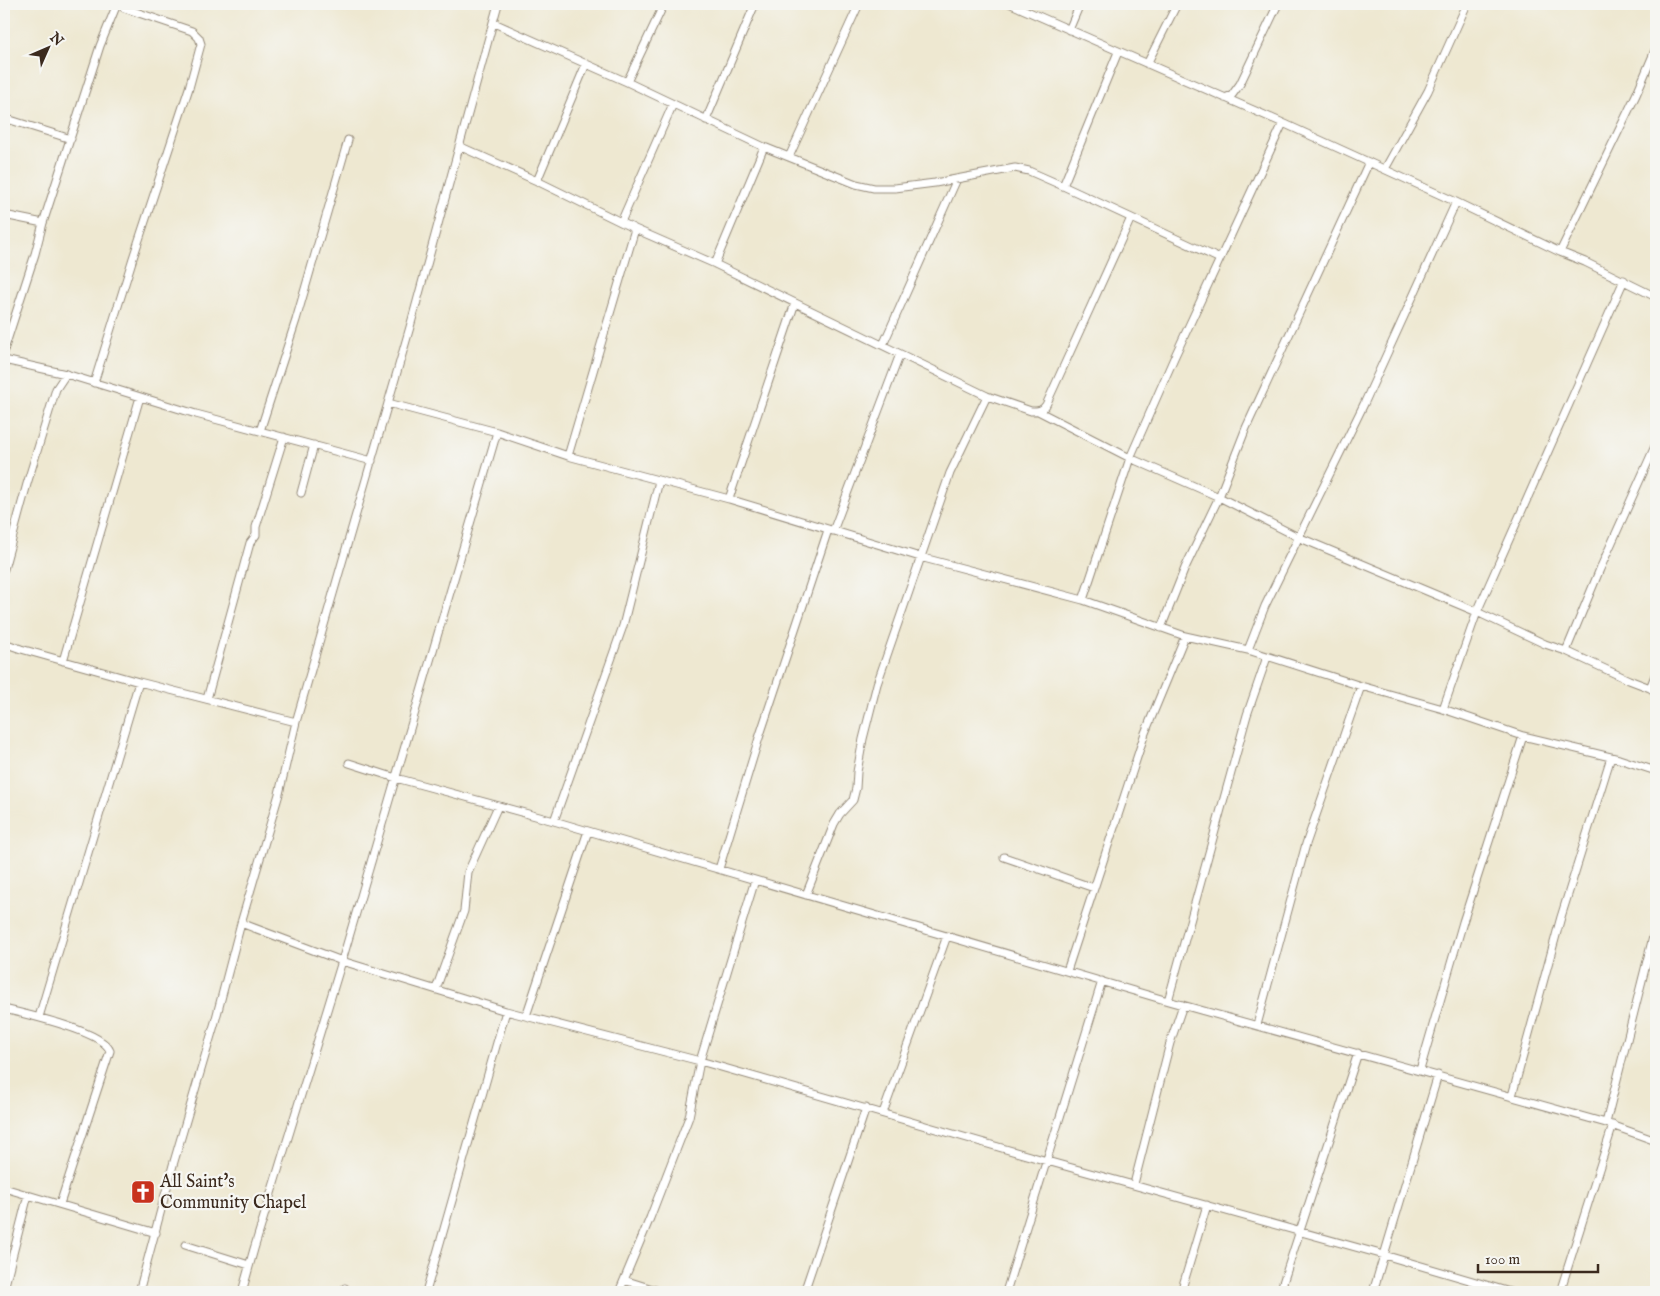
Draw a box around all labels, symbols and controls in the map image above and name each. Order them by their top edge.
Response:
north arrow [22,22,72,72]
text: N [45,28,67,50]
place label: All Saint's Community Chapel [159,1171,306,1215]
church icon: All Saint's Community Chapel [130,1179,156,1205]
scale bar [1478,1241,1598,1273]
text: 100 m [1485,1250,1521,1269]

